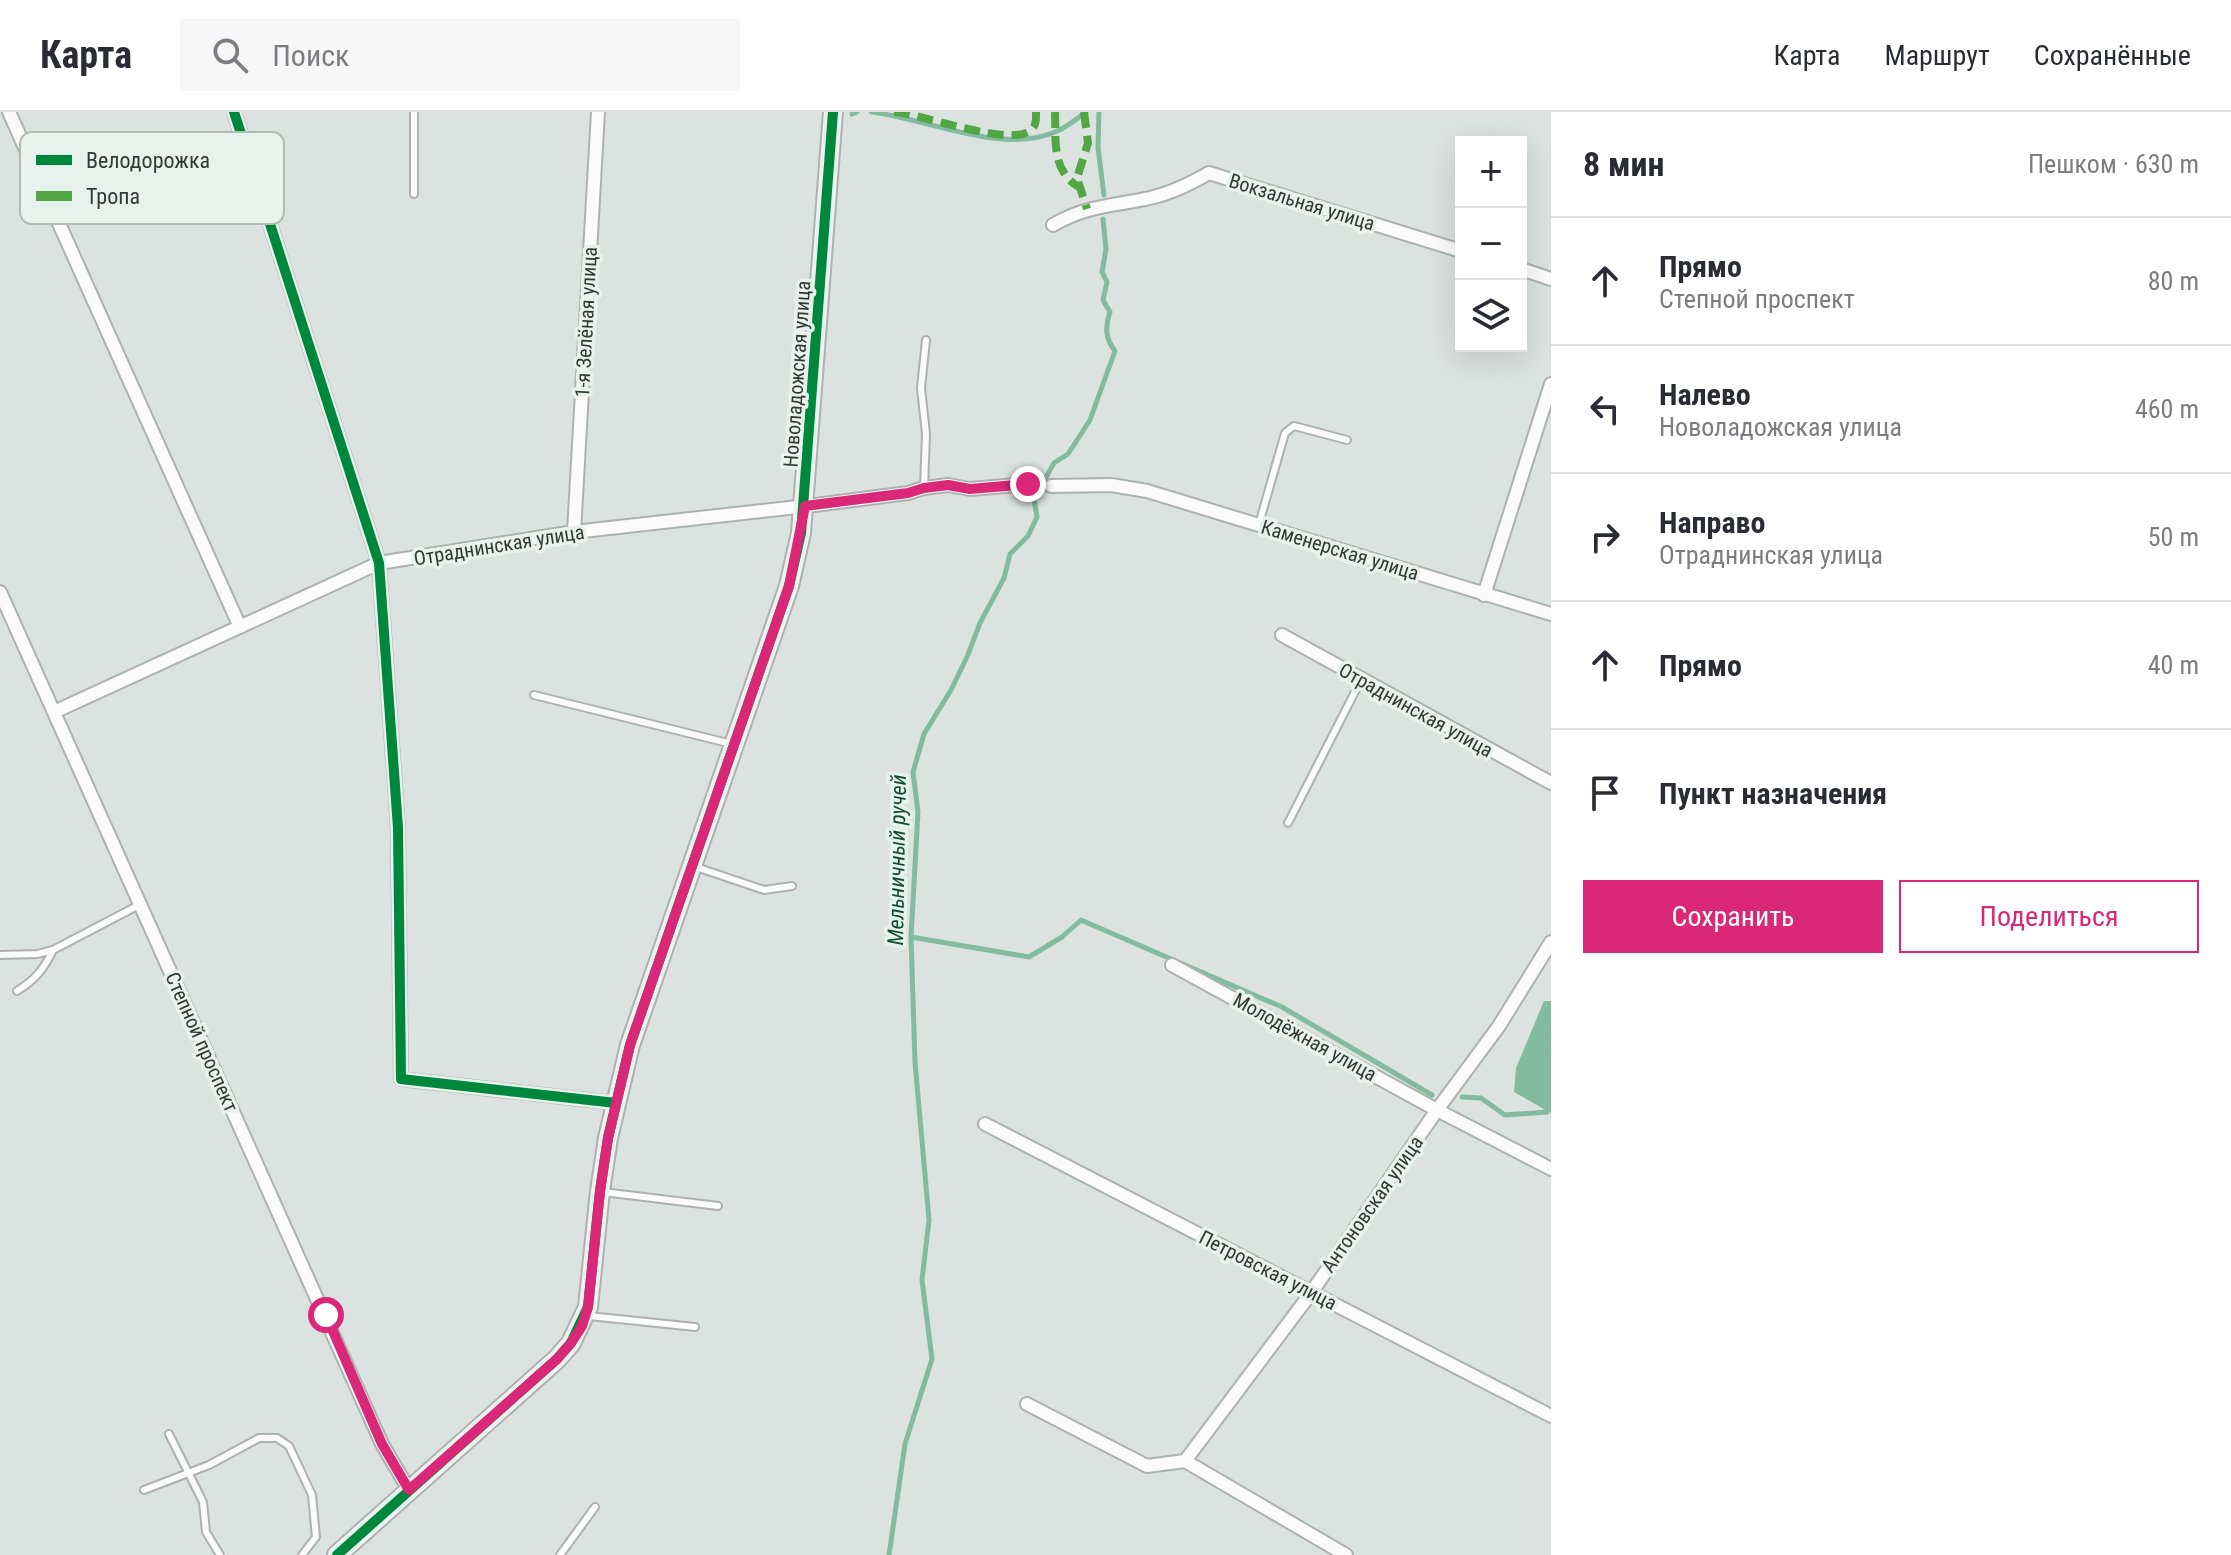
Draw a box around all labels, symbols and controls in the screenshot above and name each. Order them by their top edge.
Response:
search box [180,19,740,91]
text: Карта [40,33,132,77]
icon: search [208,33,252,77]
text: Поиск [272,38,349,73]
text: Карта [1774,39,1840,72]
text: Маршрут [1884,39,1990,72]
text: Сохранённые [2034,39,2191,72]
legend [20,132,284,224]
map controls [1455,136,1527,352]
button: + [1455,136,1527,208]
text: 8 мин [1583,144,1665,184]
text: Велодорожка [86,148,210,173]
text: Пешком · 630 m [2028,149,2199,179]
street label: Вокзальная улица [1226,168,1378,236]
text: Тропа [86,184,140,209]
button: − [1455,208,1527,280]
street label: 1-я Зелёная улица [570,246,602,398]
text: Прямо [1659,249,1742,284]
icon: ahead [1583,259,1627,303]
text: 80 m [2148,266,2199,296]
street label: Новоладожская улица [779,280,815,468]
button: layers [1455,280,1527,352]
text: Степной проспект [1659,284,1855,314]
text: Налево [1659,377,1751,412]
icon: left [1583,387,1627,431]
text: 460 m [2135,394,2199,424]
text: Новоладожская улица [1659,412,1902,442]
route end [1010,466,1046,502]
text: Направо [1659,505,1765,540]
street label: Каменерская улица [1258,515,1422,585]
icon: right [1583,515,1627,559]
street label: Отраднинская улица [412,520,586,570]
text: 50 m [2148,522,2199,552]
text: Отраднинская улица [1659,540,1883,570]
icon: ahead [1583,643,1627,687]
text: Прямо [1659,648,1742,683]
text: 40 m [2148,650,2199,680]
street label: Отраднинская улица [1335,658,1497,762]
icon: arrive [1583,771,1627,815]
water label: Мельничный ручей [883,774,911,946]
text: Пункт назначения [1659,776,1887,811]
button: Сохранить [1583,880,1883,953]
button: Поделиться [1899,880,2199,953]
street label: Степной проспект [160,968,244,1116]
street label: Молодёжная улица [1229,988,1381,1086]
street label: Антоновская улица [1316,1131,1428,1277]
street label: Петровская улица [1195,1225,1341,1315]
route start [308,1297,344,1333]

